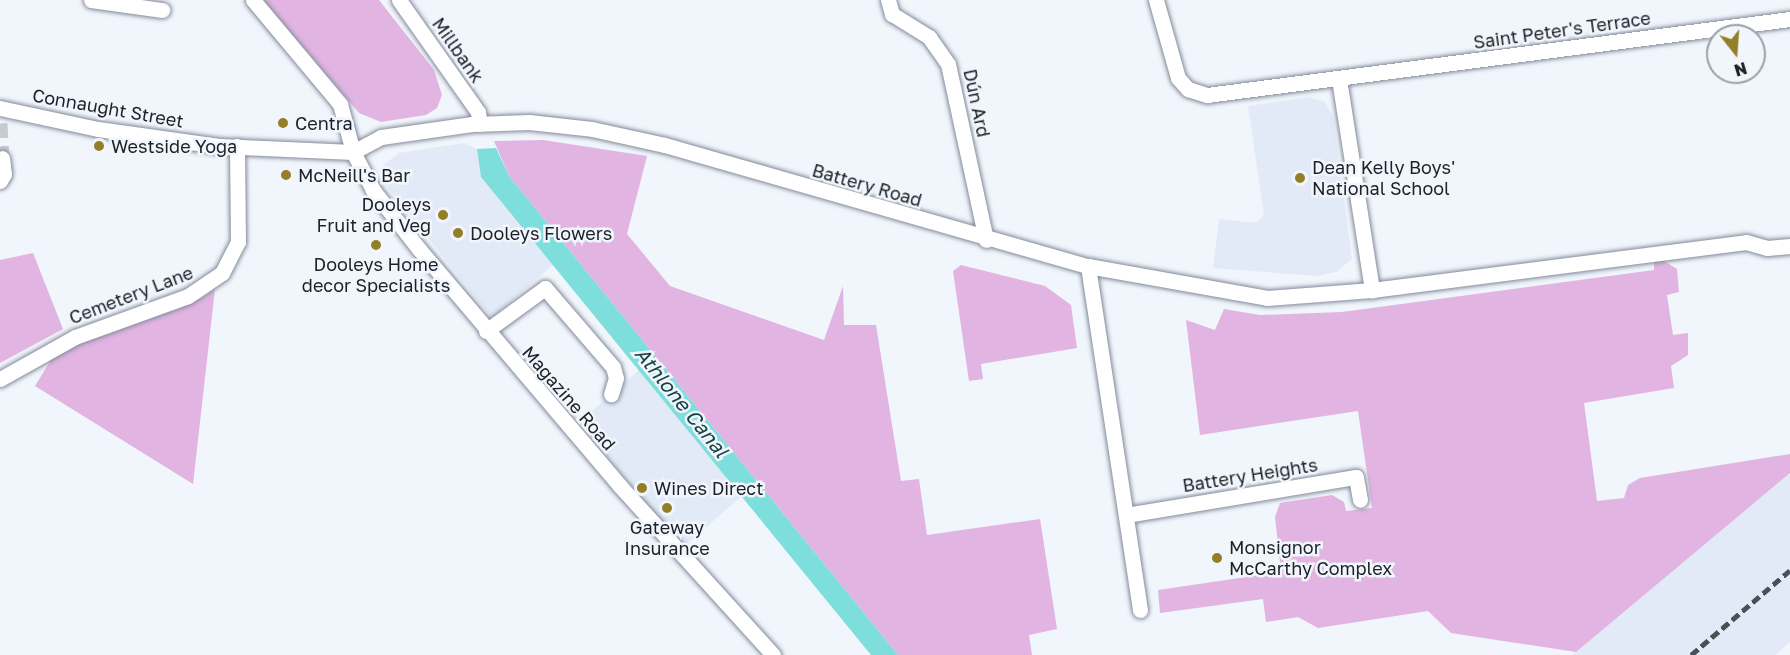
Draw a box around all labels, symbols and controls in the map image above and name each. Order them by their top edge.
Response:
street label: Saint Peter's Terrace [1472,7,1652,53]
street label: Millbank [428,13,488,87]
north arrow [1706,24,1766,84]
text: N [1732,58,1749,81]
street label: Dún Ard [959,67,995,139]
street label: Connaught Street [31,84,185,132]
place label: Centra [295,112,353,134]
marker: Centra [276,116,290,130]
place label: Westside Yoga [111,135,237,157]
marker: Westside Yoga [92,139,106,153]
place label: Dean Kelly Boys' National School [1312,157,1455,200]
street label: Battery Road [810,159,924,211]
place label: McNeill's Bar [298,164,410,186]
marker: McNeill's Bar [279,168,293,182]
marker: Dean Kelly Boys' National School [1293,171,1307,185]
place label: Dooleys Fruit and Veg [317,194,431,236]
marker: Dooleys Fruit and Veg [436,208,450,222]
place label: Dooleys Flowers [470,222,612,244]
marker: Dooleys Flowers [451,226,465,240]
marker: Dooleys Home decor Specialists [369,238,383,252]
place label: Dooleys Home decor Specialists [302,254,450,296]
street label: Cemetery Lane [66,261,196,329]
street label: Magazine Road [518,341,620,455]
water label: Athlone Canal [630,342,734,462]
street label: Battery Heights [1181,454,1319,496]
place label: Wines Direct [654,477,763,499]
marker: Wines Direct [635,481,649,495]
marker: Gateway Insurance [660,501,674,515]
place label: Gateway Insurance [624,517,710,560]
place label: Monsignor McCarthy Complex [1229,537,1392,580]
marker: Monsignor McCarthy Complex [1210,551,1224,565]

